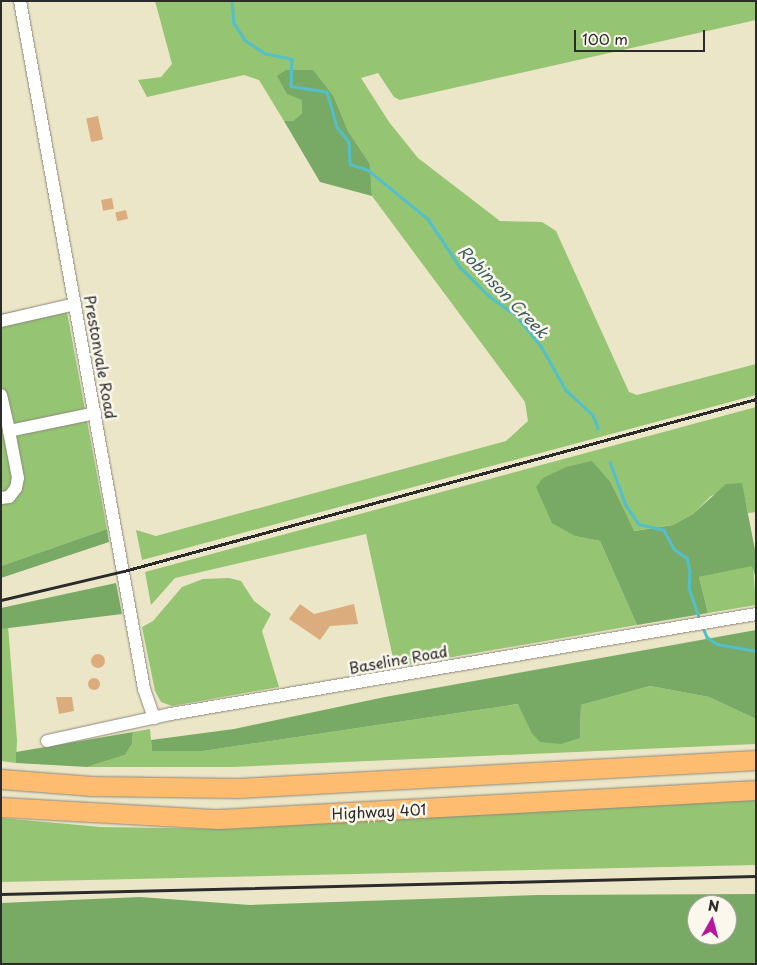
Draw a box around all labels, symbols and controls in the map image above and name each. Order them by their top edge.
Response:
scale bar [577,20,708,52]
text: 100 m [582,27,628,50]
water label: Robinson Creek [455,241,553,341]
street label: Prestonvale Road [81,294,121,420]
street label: Baseline Road [347,641,449,677]
street label: Highway 401 [332,800,426,822]
north arrow [687,895,737,945]
text: N [707,895,721,917]

